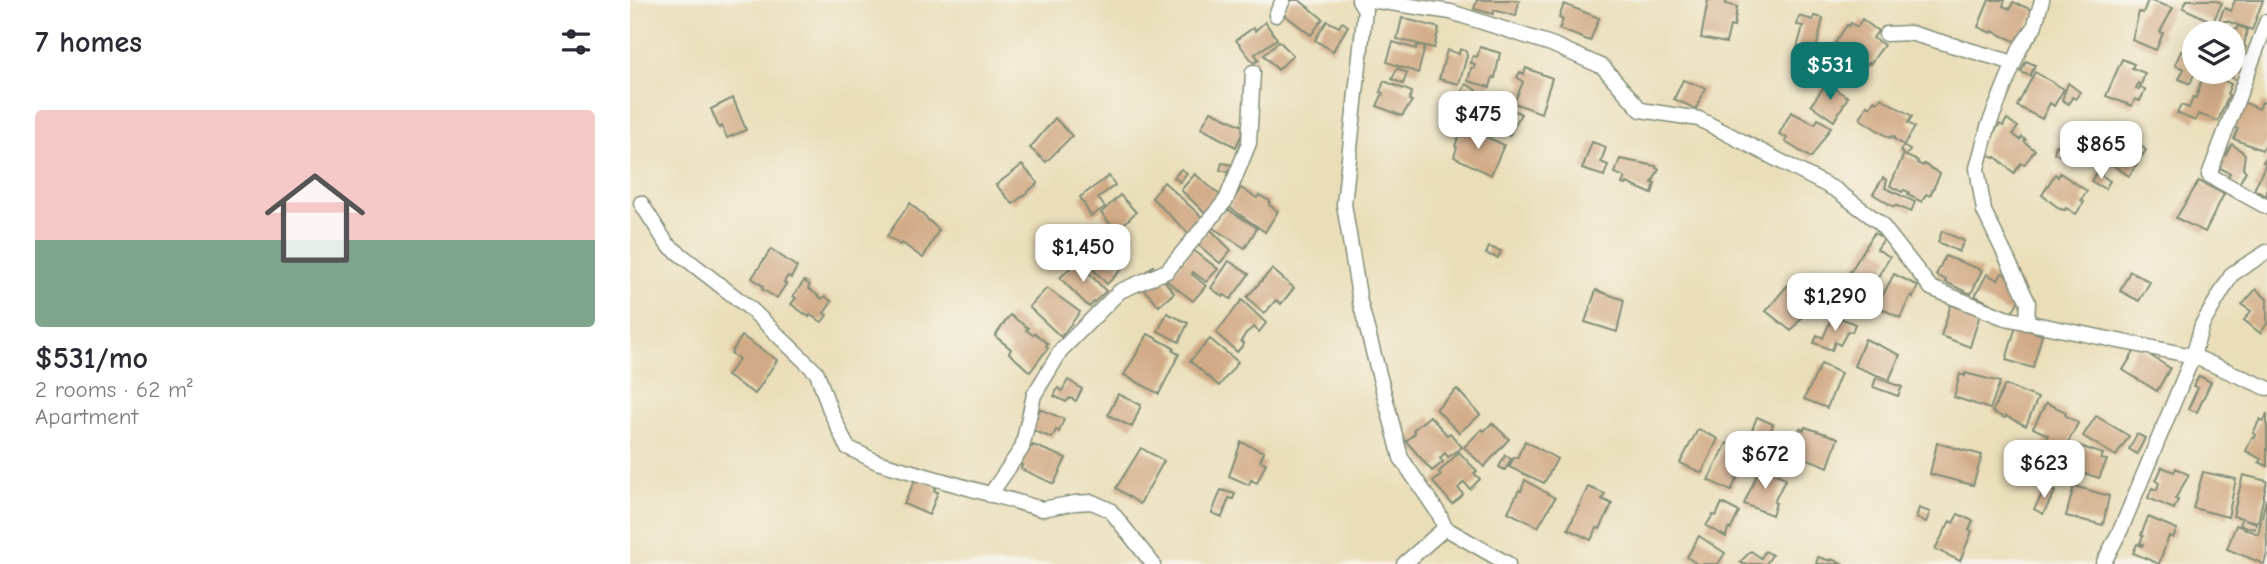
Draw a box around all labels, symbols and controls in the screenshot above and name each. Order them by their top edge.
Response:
map controls [2182,21,2245,84]
button: layers [2182,21,2245,84]
icon: filters [557,23,595,61]
text: 7 homes [35,25,142,60]
pin: $531 [1789,42,1871,102]
text: $531 [1807,51,1853,78]
pin: $475 [1437,92,1519,151]
text: $475 [1454,100,1502,127]
pin: $865 [2060,122,2142,181]
text: $865 [2076,130,2126,157]
icon: home [252,155,378,281]
pin: $1,450 [1026,224,1140,284]
text: $1,450 [1051,233,1115,260]
pin: $1,290 [1778,274,1892,333]
text: $1,290 [1803,282,1867,309]
text: $531/mo [35,341,148,376]
text: 2 rooms · 62 m² [35,376,193,403]
text: Apartment [35,403,138,430]
pin: $672 [1724,432,1806,491]
text: $672 [1741,440,1789,467]
pin: $623 [2003,440,2085,500]
text: $623 [2020,449,2068,476]

